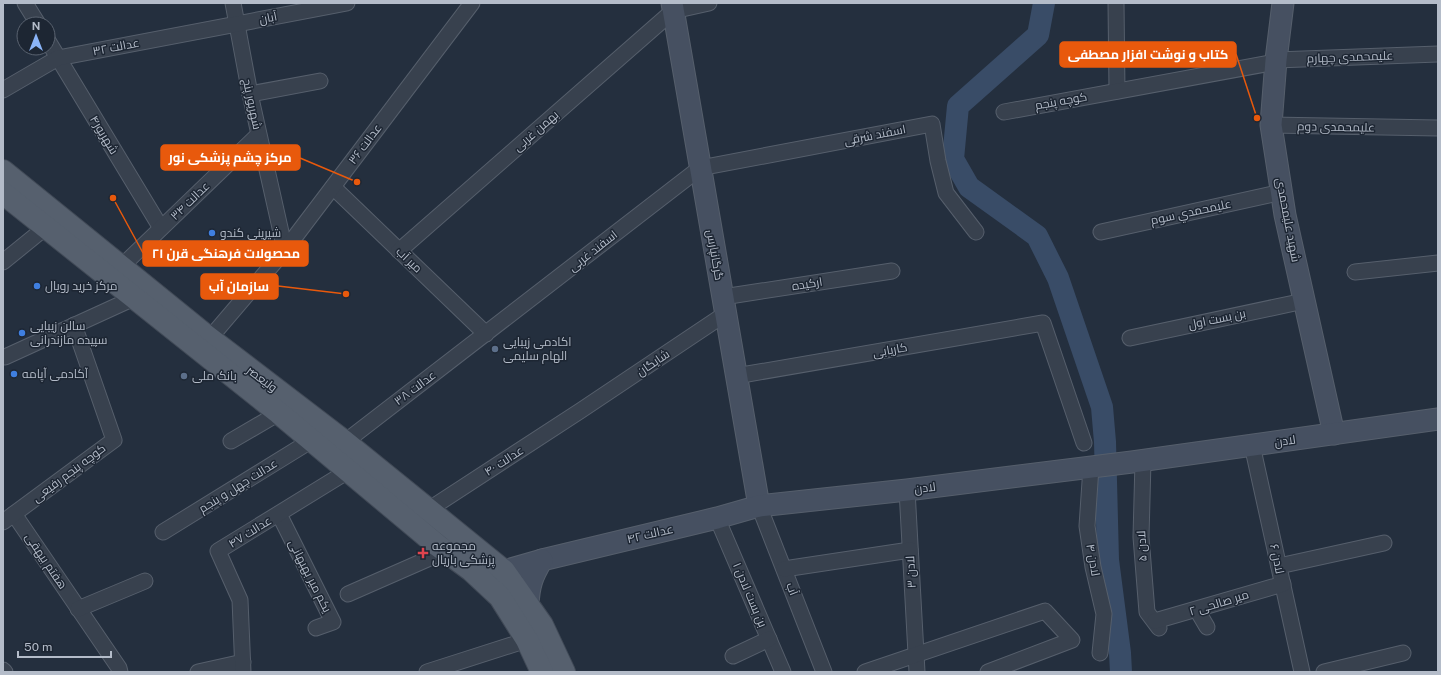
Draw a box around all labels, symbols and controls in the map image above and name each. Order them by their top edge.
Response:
street label: آبان [258,9,279,27]
north arrow [16,16,56,56]
text: N [32,20,40,32]
street label: عدالت ۳۲ [91,36,141,58]
callout: کتاب و نوشت افزار مصطفی [1060,42,1236,67]
text: کتاب و نوشت افزار مصطفی [1068,47,1228,63]
street label: علیمحمدی چهارم [1306,48,1394,68]
street label: شهریور پنج [238,77,264,131]
street label: کوچه پنجم [1034,90,1089,114]
street label: بهمن غربی [511,108,561,154]
street label: شهریور۴ [87,113,121,157]
street label: علیمحمدی دوم [1297,119,1375,136]
street label: عدالت ۳۶ [345,121,385,167]
street label: اسفند شرقی [843,122,907,148]
callout: مرکز چشم پزشکی نور [161,145,300,170]
text: مرکز چشم پزشکی نور [167,150,292,167]
street label: شهید علیمحمدی [1273,177,1303,263]
street label: عدالت ۳۴ [168,179,212,223]
street label: عليمحمدي سوم [1149,197,1233,230]
place label: شیرینی کندو [220,226,281,240]
marker: شیرینی کندو [207,228,217,238]
street label: اسفند غربی [566,228,620,274]
street label: گرگانپارس [703,229,726,282]
callout: محصولات فرهنگی قرن ۲۱ [143,241,308,266]
street label: میر آب [393,244,425,276]
text: محصولات فرهنگی قرن ۲۱ [152,246,300,262]
callout: سازمان آب [201,274,278,299]
street label: ارکیده [791,275,823,293]
place label: مرکز خرید رویال [45,279,118,293]
text: سازمان آب [209,279,269,295]
marker: مرکز خرید رویال [32,281,42,291]
street label: بن بست اول [1187,306,1247,332]
place label: سالن زیبایی سپیده مازندرانی [30,319,108,348]
marker: سالن زیبایی سپیده مازندرانی [17,328,27,338]
place label: اکادمی زیبایی الهام سلیمی [503,335,572,364]
street label: کاریابی [872,340,908,360]
marker: اکادمی زیبایی الهام سلیمی [490,344,500,354]
street label: شایگان [634,347,672,379]
street label: ولیعصر [243,362,280,395]
place label: آکادمی آپامه [22,367,89,383]
street label: عدالت ۳۸ [391,368,439,408]
marker: آکادمی آپامه [9,369,19,379]
place label: بانک ملی [192,369,237,383]
marker: بانک ملی [179,371,189,381]
street label: لادن [1273,433,1297,449]
street label: کوچه پنجم رفیعی [30,441,110,507]
street label: عدالت ۴۰ [482,443,526,479]
street label: عدالت چهل و پنجم [196,456,281,517]
street label: لادن [913,480,937,496]
street label: عدالت ۴۷ [226,513,274,551]
street label: عدالت ۴۲ [625,522,675,546]
street label: هفتم بیهقی [21,530,70,592]
street label: ۵ لادن [1134,530,1150,562]
street label: یکم میر بهبهانی [285,537,335,616]
place label: مجموعه پزشکی باریال [432,539,496,569]
street label: ۴ لادن [1083,543,1103,577]
street label: ۶ لادن [1267,543,1287,575]
marker: مجموعه پزشکی باریال [417,547,429,559]
street label: ۳ لادن [903,555,919,589]
street label: ۱ بن بست لادن [730,561,770,629]
street label: آب [783,581,801,598]
street label: ۲ میر صالحی [1188,587,1250,619]
scale bar [18,633,111,659]
text: 50 m [24,640,52,654]

